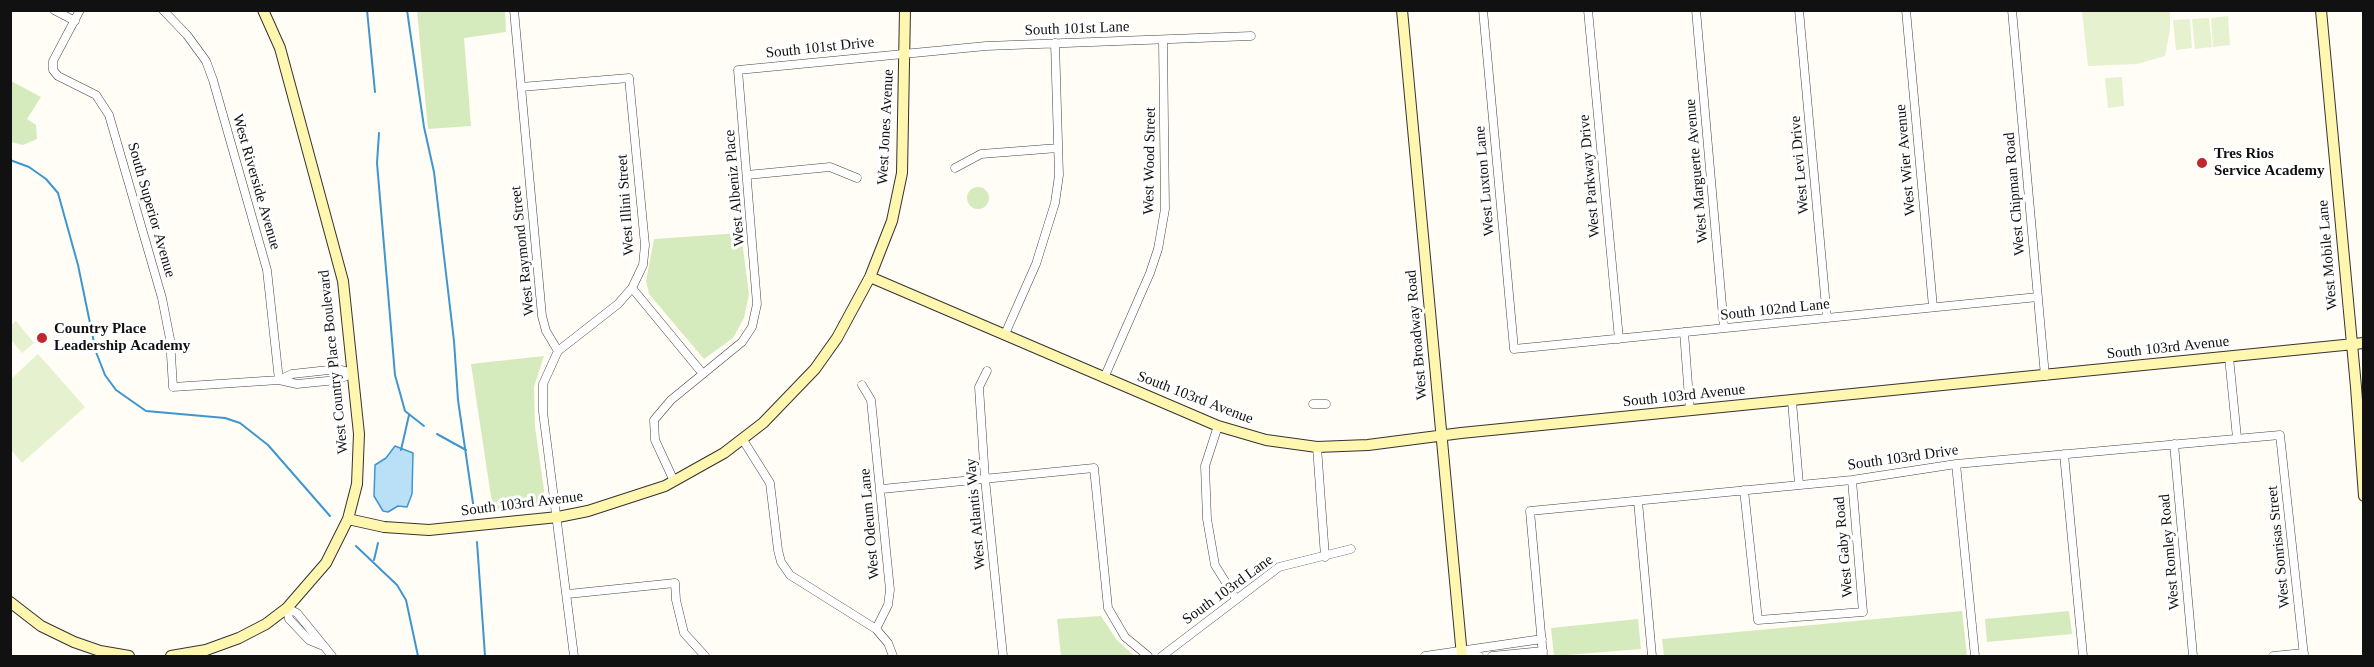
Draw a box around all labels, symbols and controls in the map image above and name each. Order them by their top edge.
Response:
street label: South 101st Lane [1024,18,1130,40]
street label: South 101st Drive [765,33,875,63]
street label: West Jones Avenue [874,69,898,185]
street label: West Marguerte Avenue [1682,98,1712,244]
street label: West Wier Avenue [1892,103,1920,217]
street label: West Wood Street [1140,107,1160,215]
street label: West Riverside Avenue [228,112,284,252]
street label: West Parkway Drive [1576,114,1604,238]
street label: West Levi Drive [1787,115,1813,215]
street label: West Luxton Lane [1471,125,1499,237]
street label: West Albeniz Place [721,129,749,247]
street label: West Chipman Road [2001,132,2029,256]
street label: South Superior Avenue [123,140,179,280]
place label: Tres Rios Service Academy [2214,145,2324,180]
street label: West Illini Street [613,154,639,256]
marker: Tres Rios Service Academy [2195,156,2209,170]
street label: West Raymond Street [507,185,539,317]
street label: West Mobile Lane [2314,199,2342,311]
street label: West Country Place Boulevard [315,269,353,455]
street label: West Broadway Road [1402,269,1432,401]
street label: South 102nd Lane [1719,295,1831,325]
place label: Country Place Leadership Academy [54,320,190,355]
marker: Country Place Leadership Academy [35,331,49,345]
street label: South 103rd Avenue [2106,333,2230,363]
street label: South 103rd Avenue [1134,368,1256,428]
street label: South 103rd Avenue [1622,381,1746,411]
street label: South 103rd Drive [1846,441,1960,475]
street label: West Atlantis Way [962,458,990,570]
street label: West Odeum Lane [856,468,884,580]
street label: West Sonrisas Street [2264,485,2294,609]
street label: South 103rd Avenue [460,488,584,520]
street label: West Romley Road [2156,493,2184,611]
street label: West Gaby Road [1831,496,1857,598]
street label: South 103rd Lane [1179,551,1277,629]

